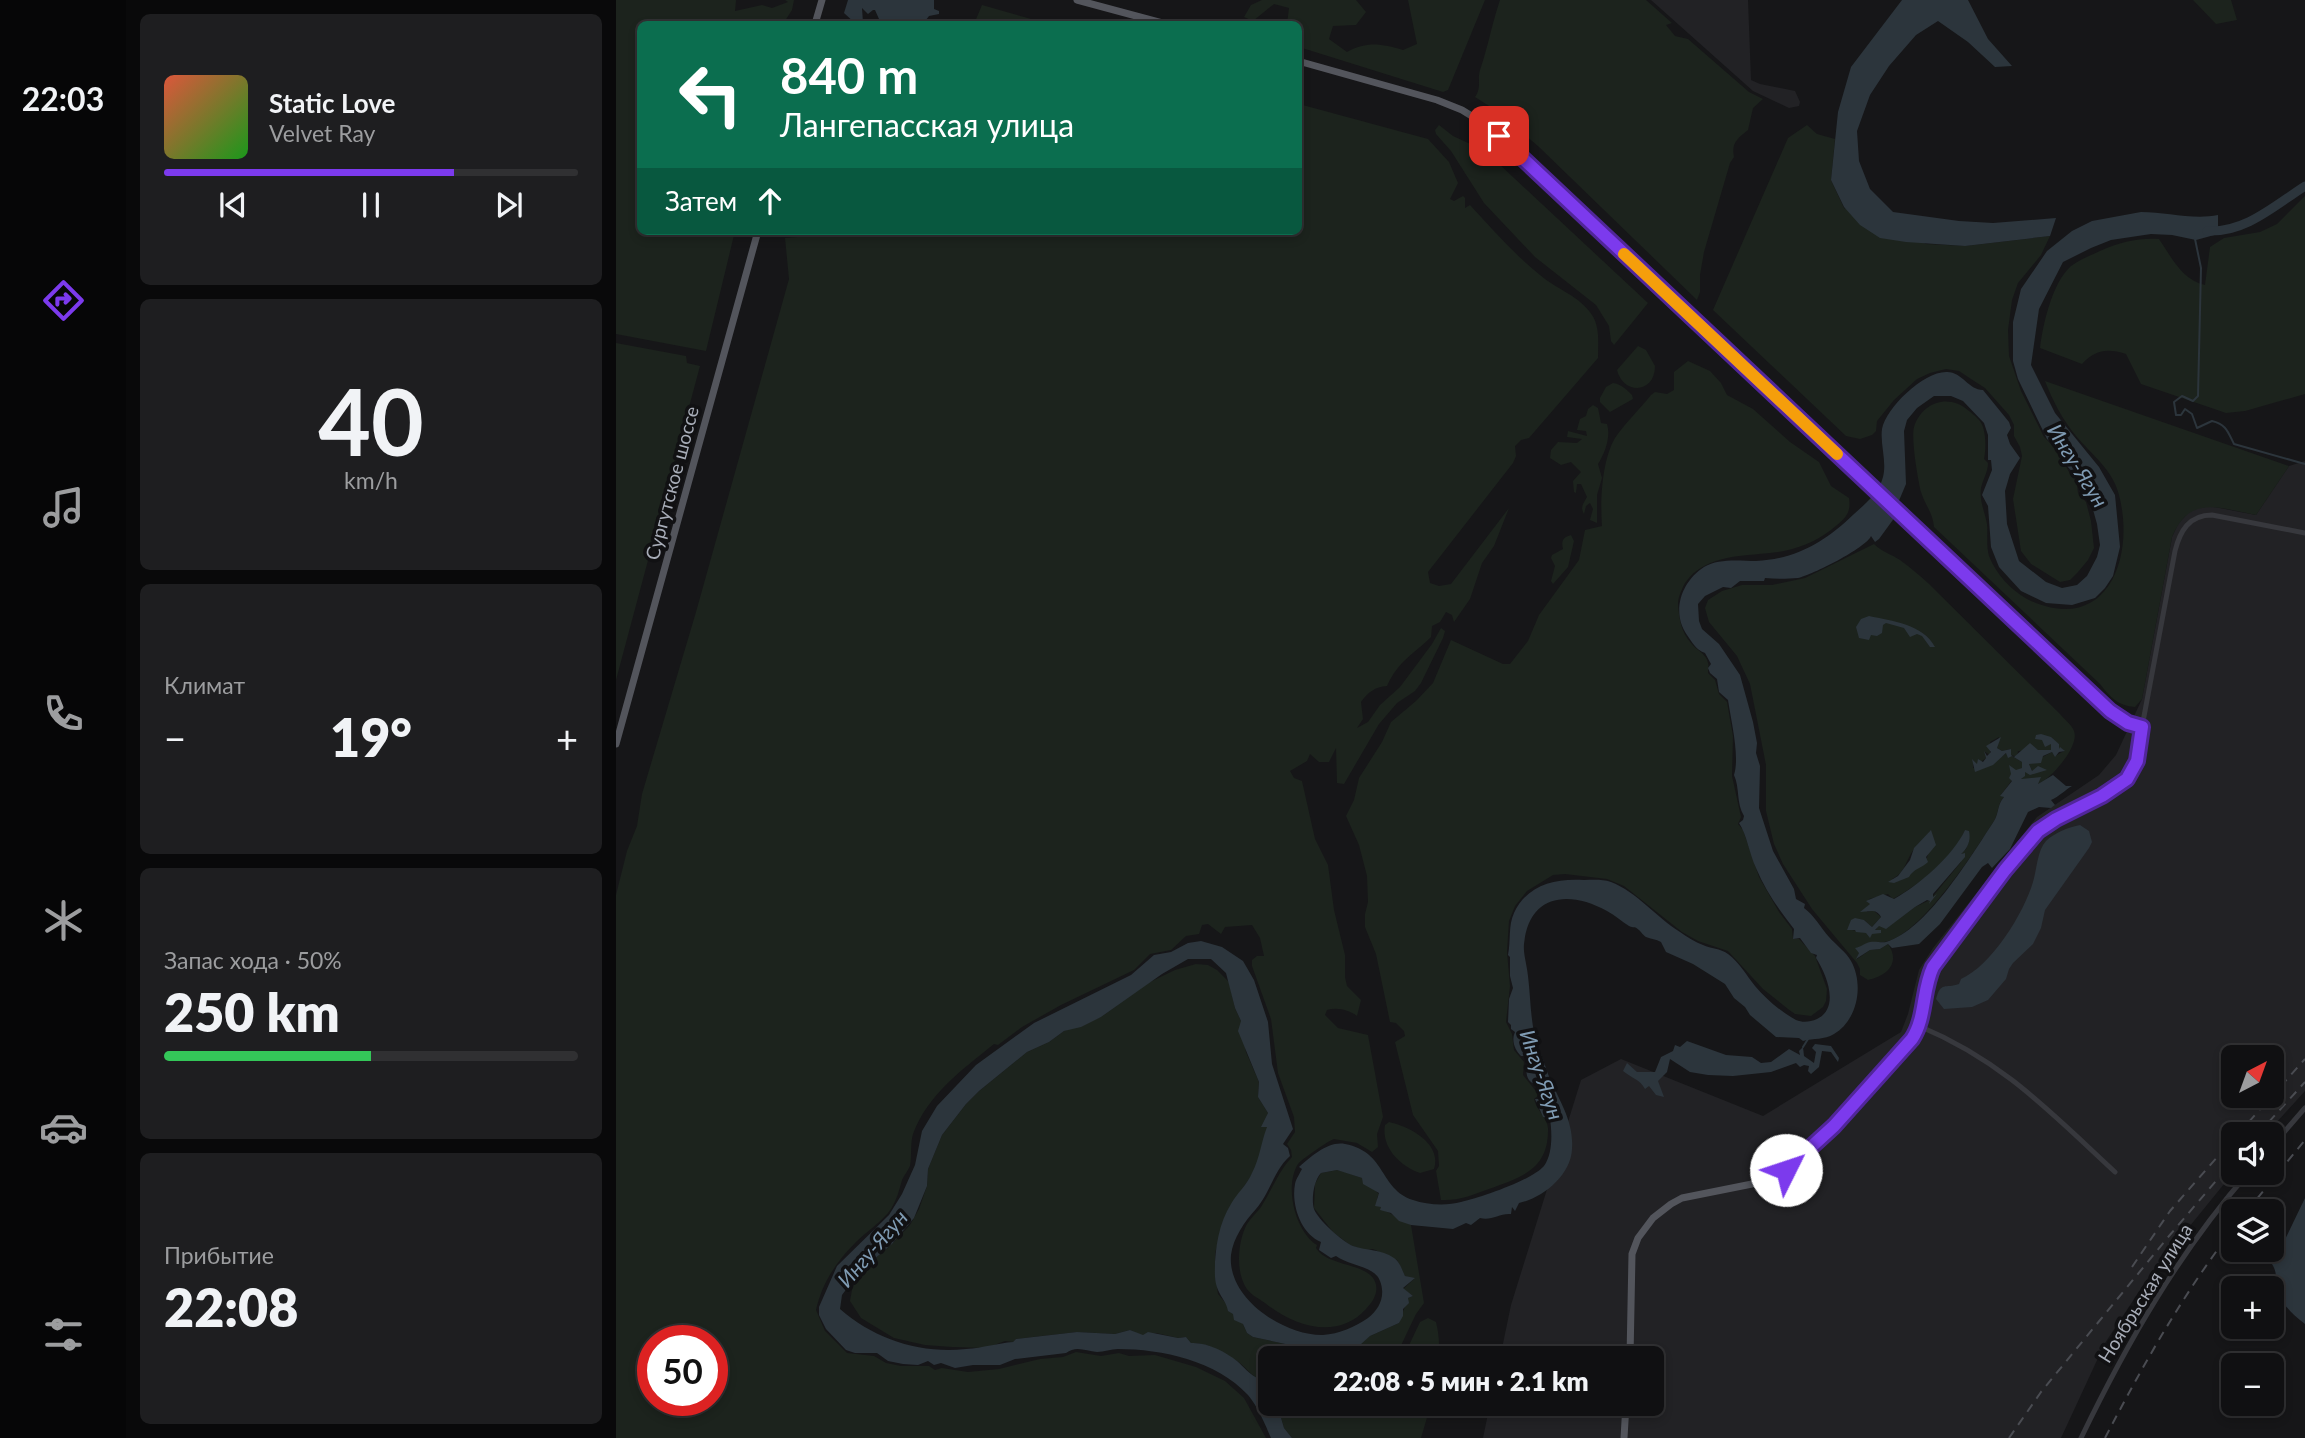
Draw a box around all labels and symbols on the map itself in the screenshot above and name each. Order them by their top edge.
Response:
pin [1469,106,1529,166]
street label: Сургутское шоссе [640,404,703,562]
water label: Ингу-Ягун [2043,419,2114,512]
water label: Ингу-Ягун [1515,1026,1569,1123]
north arrow [2221,1045,2284,1108]
position arrow [1749,1133,1823,1207]
water label: Ингу-Ягун [832,1204,912,1292]
street label: Ноябрьская улица [2093,1219,2197,1367]
speed limit sign: 50 [637,1325,728,1416]

